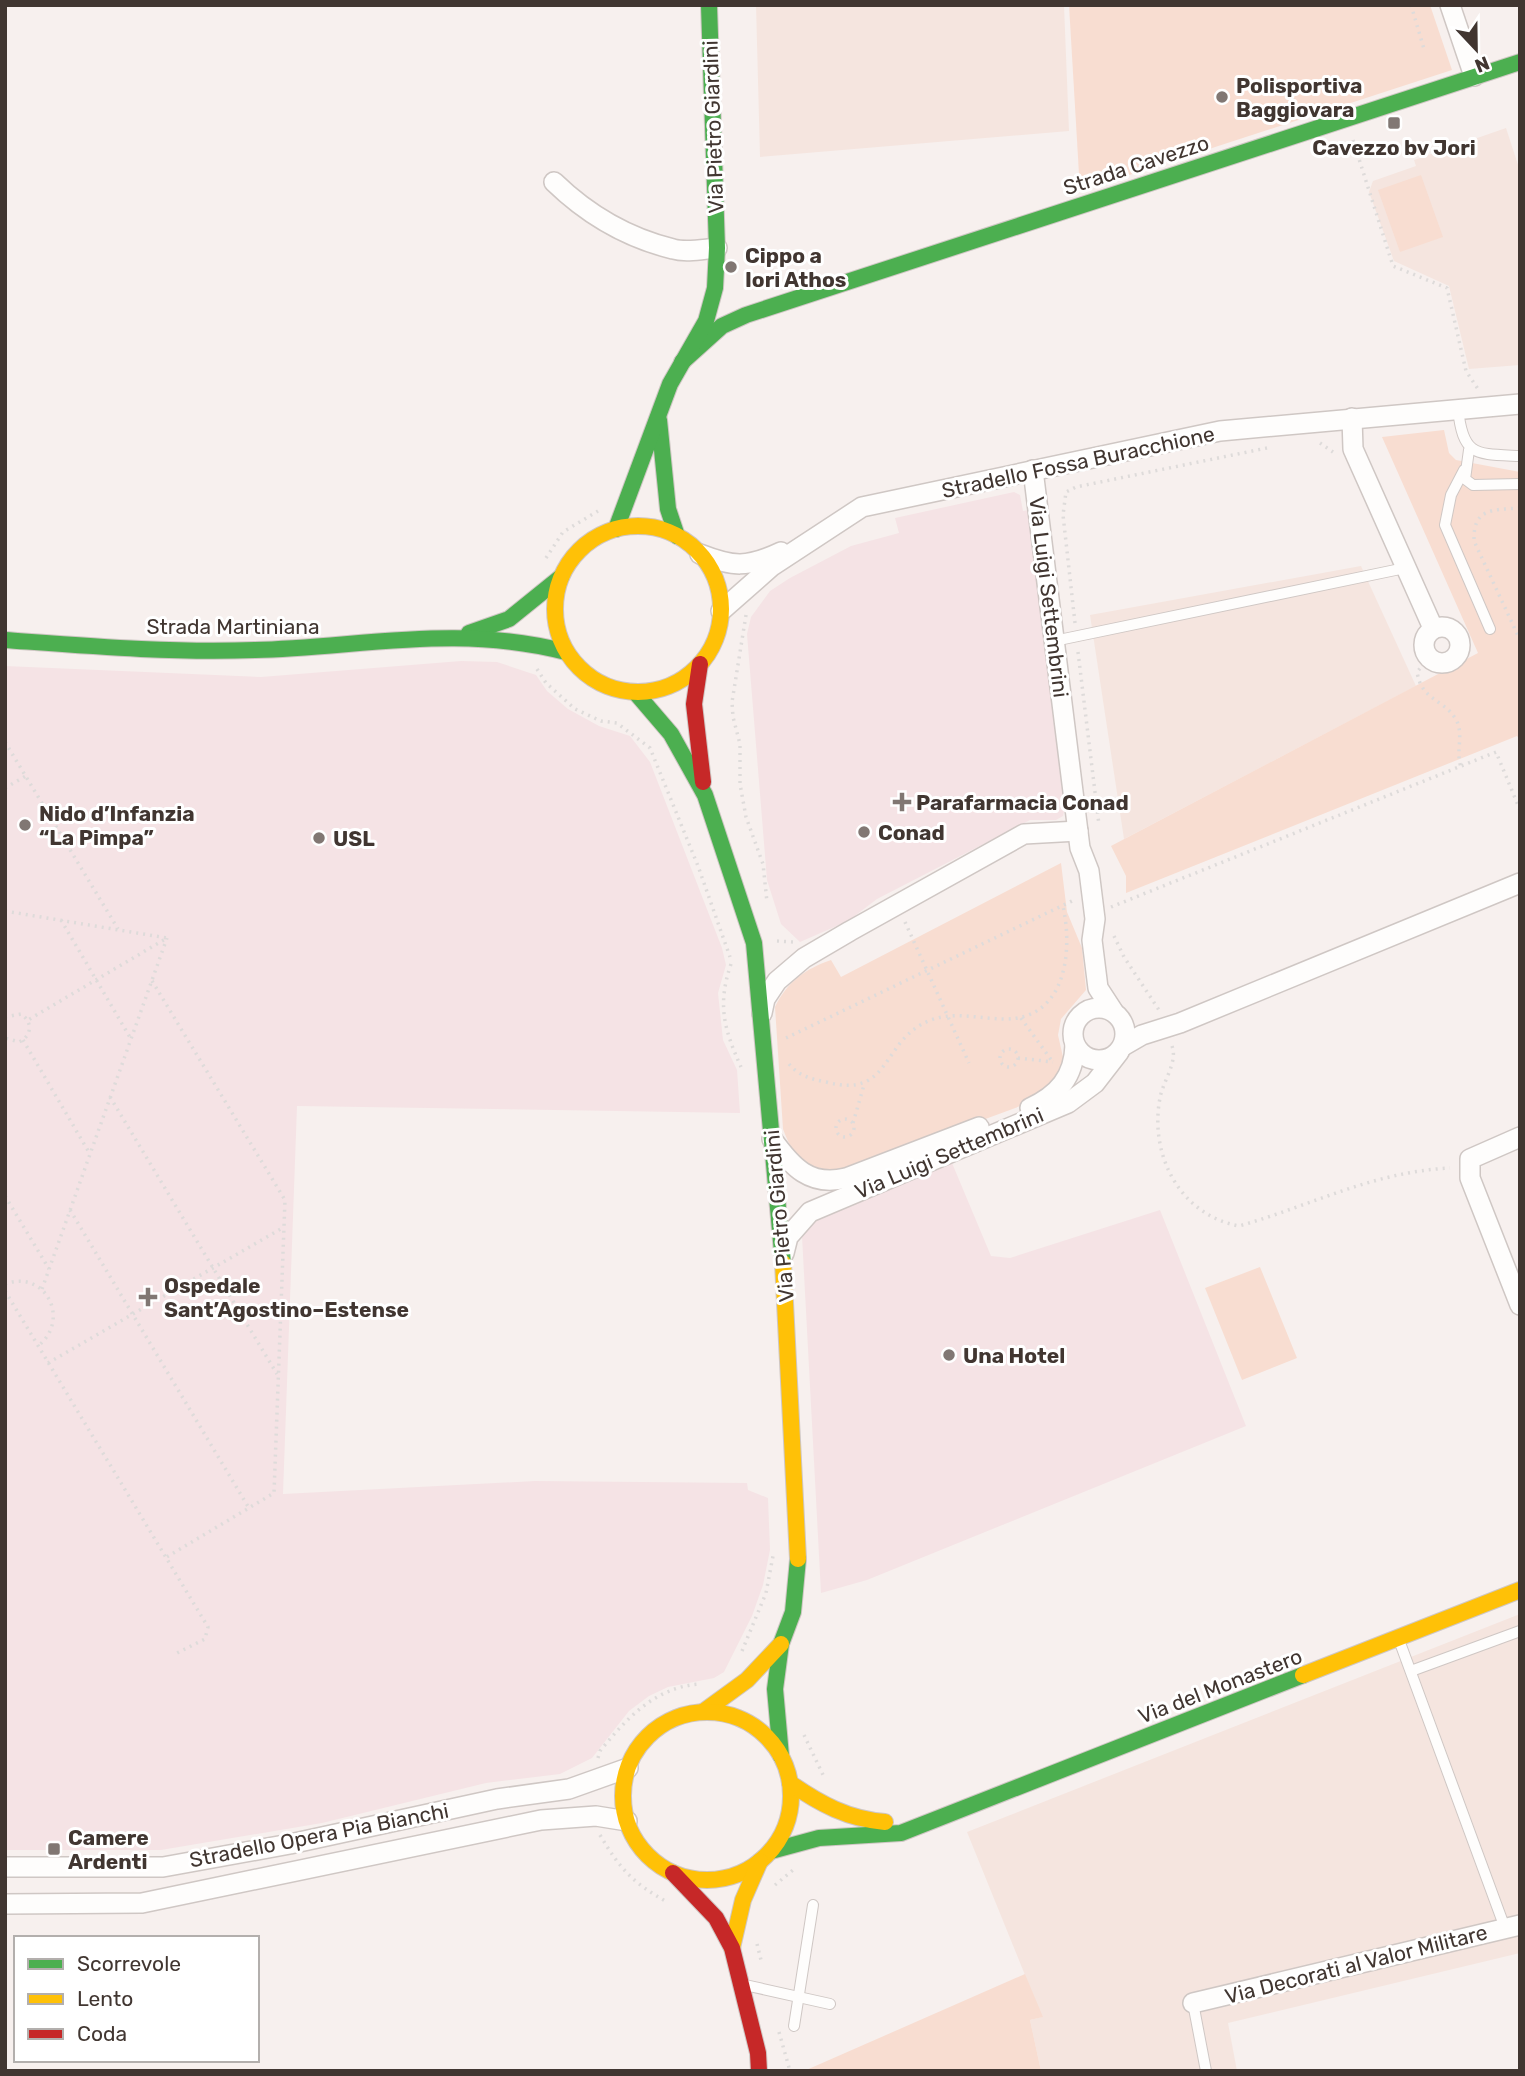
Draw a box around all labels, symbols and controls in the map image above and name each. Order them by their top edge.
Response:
north arrow [1441,14,1511,84]
street label: Via Pietro Giardini [697,40,729,214]
text: N [1472,51,1493,78]
place label: Polisportiva Baggiovara [1236,73,1362,122]
marker: Polisportiva Baggiovara [1214,89,1230,105]
marker: Cavezzo bv Jori [1386,115,1402,131]
street label: Strada Cavezzo [1060,130,1212,200]
place label: Cavezzo bv Jori [1312,135,1476,160]
place label: Cippo a Iori Athos [745,243,846,292]
marker: Cippo a Iori Athos [723,259,739,275]
street label: Stradello Fossa Buracchione [939,421,1217,503]
street label: Via Luigi Settembrini [1024,495,1074,699]
street label: Strada Martiniana [146,614,320,639]
place label: Parafarmacia Conad [916,790,1129,815]
marker: Parafarmacia Conad [894,794,910,810]
place label: Nido d’Infanzia “La Pimpa” [39,801,195,850]
marker: Nido d’Infanzia “La Pimpa” [17,817,33,833]
place label: Conad [878,820,945,845]
marker: Conad [856,824,872,840]
place label: USL [333,826,375,851]
marker: USL [311,830,327,846]
street label: Via Luigi Settembrini [851,1102,1047,1204]
street label: Via Pietro Giardini [759,1129,799,1303]
place label: Ospedale Sant’Agostino–Estense [164,1273,409,1322]
marker: Ospedale Sant’Agostino–Estense [138,1287,158,1307]
place label: Una Hotel [963,1343,1065,1368]
marker: Una Hotel [941,1347,957,1363]
street label: Via del Monastero [1135,1643,1305,1729]
street label: Stradello Opera Pia Bianchi [187,1798,451,1872]
place label: Camere Ardenti [68,1825,149,1874]
marker: Camere Ardenti [46,1841,62,1857]
street label: Via Decorati al Valor Militare [1222,1919,1490,2009]
legend [14,1936,259,2062]
text: Scorrevole [77,1951,181,1976]
text: Lento [77,1986,133,2011]
text: Coda [77,2021,127,2046]

